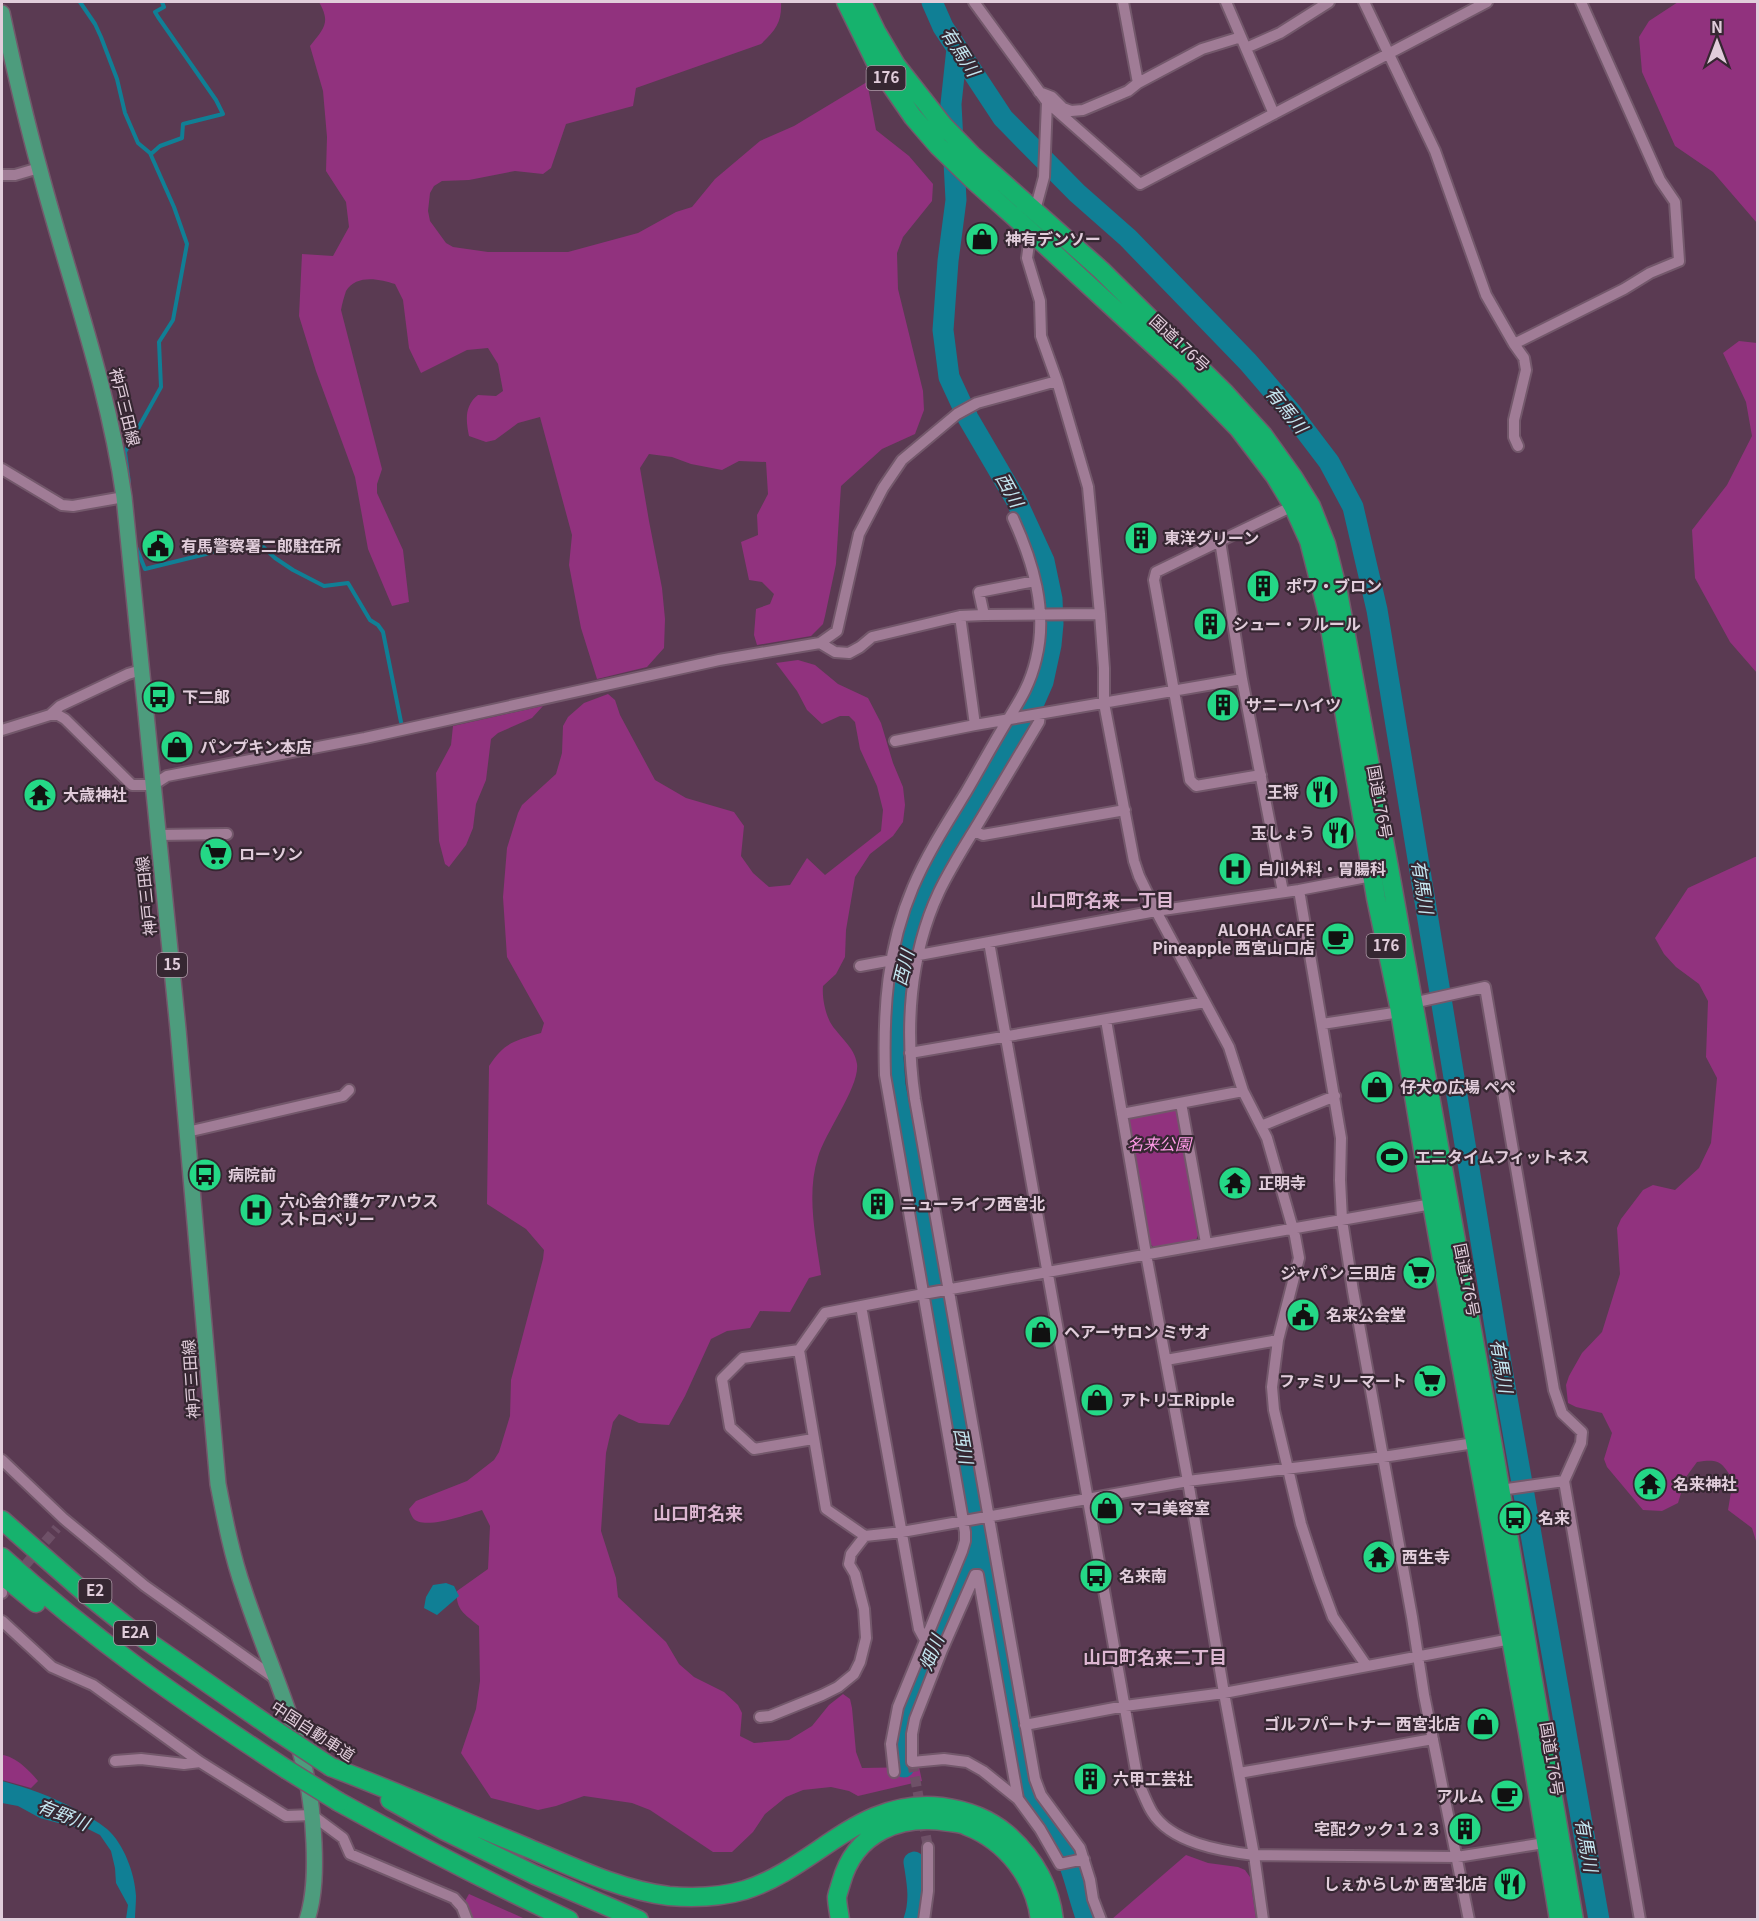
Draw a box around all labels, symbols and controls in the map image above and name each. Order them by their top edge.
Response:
north arrow [1687,12,1747,72]
text: N [1711,14,1723,38]
water label: 有馬川 [936,21,988,82]
road number: 176 [866,66,906,90]
shop icon: 神有デンソー [964,221,1000,257]
place label: 神有デンソー [1005,226,1101,250]
street label: 国道176号 [1145,308,1216,376]
street label: 神戸三田線 [105,365,147,448]
water label: 有馬川 [1260,380,1316,439]
water label: 西川 [991,467,1032,513]
building icon: 東洋グリーン [1123,520,1159,556]
place label: 東洋グリーン [1164,525,1259,549]
public building icon: 有馬警察署二郎駐在所 [140,528,176,564]
place label: 有馬警察署二郎駐在所 [181,533,341,557]
building icon: ポワ・ブロン [1245,568,1281,604]
place label: ポワ・ブロン [1286,573,1382,597]
building icon: シュー・フルール [1192,606,1228,642]
place label: シュー・フルール [1233,611,1361,635]
bus stop icon: 下二郎 [141,679,177,715]
place label: 下二郎 [182,684,230,708]
building icon: サニーハイツ [1205,687,1241,723]
place label: サニーハイツ [1246,692,1341,716]
shop icon: パンプキン本店 [159,729,195,765]
place label: パンプキン本店 [200,734,312,758]
street label: 国道176号 [1363,763,1399,841]
restaurant icon: 王将 [1304,774,1340,810]
temple icon: 大歳神社 [22,777,58,813]
place label: 王将 [1267,779,1299,803]
place label: 大歳神社 [63,782,127,806]
restaurant icon: 玉しょう [1320,815,1356,851]
place label: 玉しょう [1251,820,1315,844]
supermarket icon: ローソン [198,836,234,872]
place label: ローソン [239,841,303,865]
hospital icon: 白川外科・胃腸科 [1217,851,1253,887]
street label: 神戸三田線 [129,855,161,937]
place label: 白川外科・胃腸科 [1258,856,1386,880]
water label: 有馬川 [1407,858,1441,917]
district label: 山口町名来一丁目 [1030,886,1174,912]
place label: ALOHA CAFE Pineapple 西宮山口店 [1152,917,1315,959]
cafe icon: ALOHA CAFE Pineapple 西宮山口店 [1320,921,1356,957]
road number: 176 [1366,934,1406,958]
water label: 西川 [885,945,920,988]
road number: 15 [157,953,187,977]
shop icon: 仔犬の広場 ペペ [1359,1069,1395,1105]
place label: 仔犬の広場 ペペ [1400,1074,1516,1098]
park label: 名来公園 [1127,1131,1193,1155]
sports icon: エニタイムフィットネス [1374,1139,1410,1175]
place label: エニタイムフィットネス [1415,1144,1589,1168]
bus stop icon: 病院前 [187,1157,223,1193]
place label: 病院前 [228,1162,276,1186]
temple icon: 正明寺 [1217,1165,1253,1201]
place label: 正明寺 [1258,1170,1306,1194]
building icon: ニューライフ西宮北 [860,1186,896,1222]
place label: 六心会介護ケアハウス ストロベリー [279,1188,438,1230]
place label: ニューライフ西宮北 [901,1191,1045,1215]
hospital icon: 六心会介護ケアハウス ストロベリー [238,1192,274,1228]
street label: 国道176号 [1449,1241,1487,1319]
supermarket icon: ジャパン 三田店 [1401,1255,1437,1291]
place label: ジャパン 三田店 [1280,1260,1396,1284]
public building icon: 名来公会堂 [1285,1297,1321,1333]
place label: 名来公会堂 [1326,1302,1406,1326]
shop icon: ヘアーサロン ミサオ [1023,1314,1059,1350]
place label: ヘアーサロン ミサオ [1064,1319,1210,1343]
water label: 有馬川 [1485,1337,1521,1396]
street label: 神戸三田線 [175,1338,205,1420]
supermarket icon: ファミリーマート [1412,1363,1448,1399]
place label: ファミリーマート [1279,1368,1407,1392]
shop icon: アトリエRipple [1079,1382,1115,1418]
place label: アトリエRipple [1120,1387,1235,1411]
water label: 西川 [949,1426,981,1468]
temple icon: 名来神社 [1632,1466,1668,1502]
place label: 名来神社 [1673,1471,1737,1495]
shop icon: マコ美容室 [1089,1490,1125,1526]
place label: マコ美容室 [1130,1495,1210,1519]
district label: 山口町名来 [653,1499,743,1525]
bus stop icon: 名来 [1497,1500,1533,1536]
place label: 名来 [1538,1505,1570,1529]
temple icon: 西生寺 [1361,1539,1397,1575]
place label: 西生寺 [1402,1544,1450,1568]
bus stop icon: 名来南 [1078,1558,1114,1594]
place label: 名来南 [1119,1563,1167,1587]
road number: E2 [78,1579,112,1603]
road number: E2A [114,1621,156,1645]
water label: 畑川 [911,1629,950,1674]
district label: 山口町名来二丁目 [1083,1643,1227,1669]
street label: 中国自動車道 [267,1694,360,1766]
shop icon: ゴルフパートナー 西宮北店 [1465,1706,1501,1742]
place label: ゴルフパートナー 西宮北店 [1264,1711,1460,1735]
street label: 国道176号 [1535,1720,1571,1798]
building icon: 六甲工芸社 [1072,1761,1108,1797]
place label: 六甲工芸社 [1113,1766,1193,1790]
cafe icon: アルム [1489,1778,1525,1814]
place label: アルム [1436,1783,1484,1807]
water label: 有野川 [34,1791,96,1836]
building icon: 宅配クック１２３ [1447,1811,1483,1847]
place label: 宅配クック１２３ [1314,1816,1442,1840]
water label: 有馬川 [1570,1816,1606,1875]
restaurant icon: しぇからしか 西宮北店 [1492,1866,1528,1902]
place label: しぇからしか 西宮北店 [1323,1871,1487,1895]

